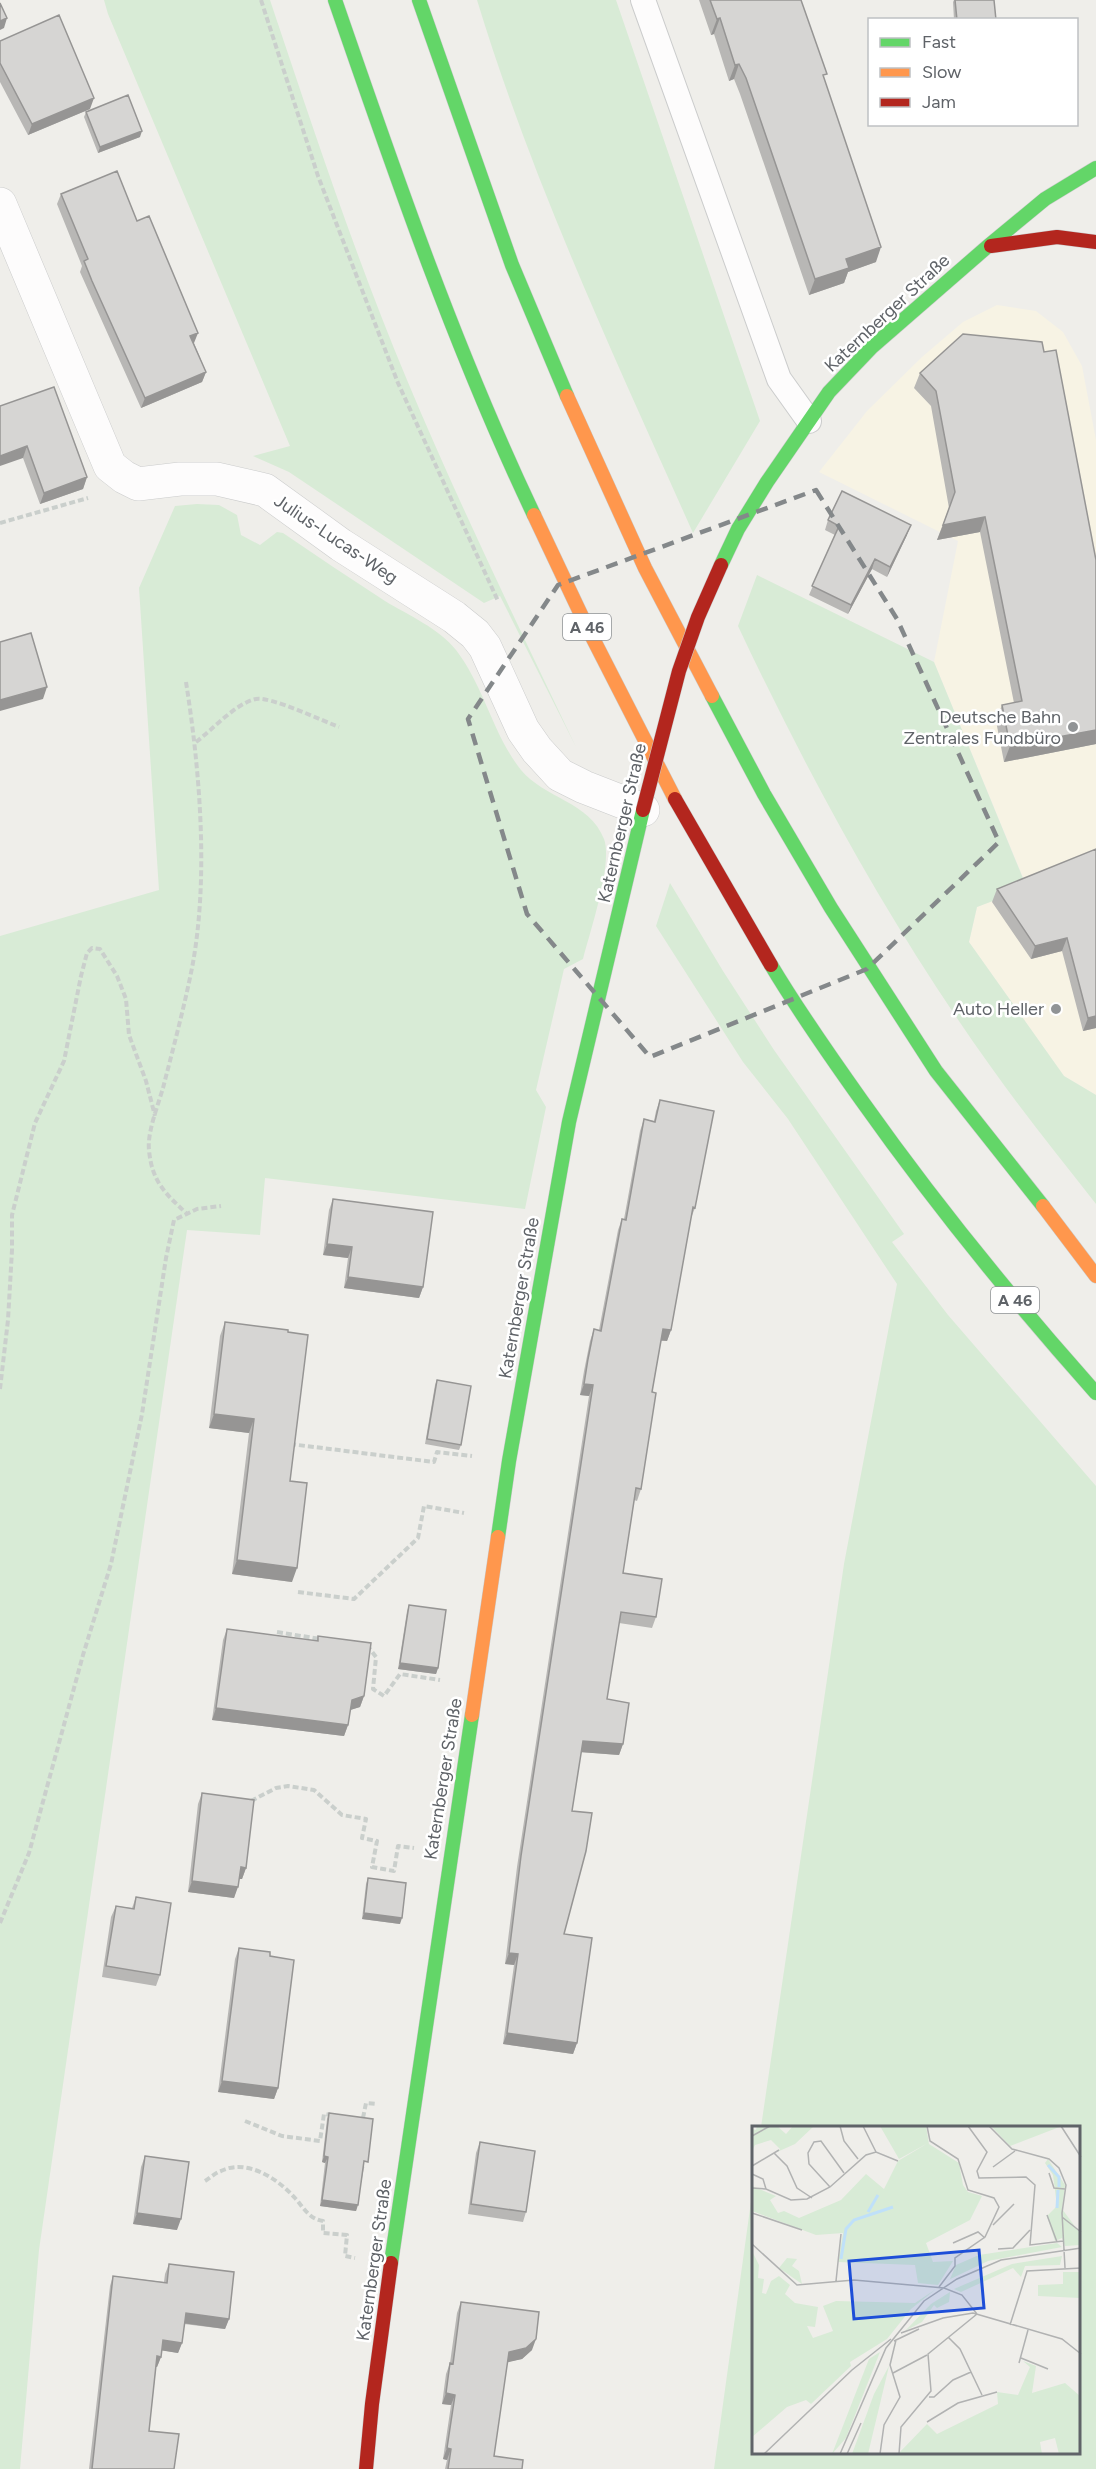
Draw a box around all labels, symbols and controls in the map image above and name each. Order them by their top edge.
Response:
legend [868,18,1078,126]
text: Fast [922,31,956,53]
text: Slow [922,61,961,83]
text: Jam [922,91,956,113]
street label: Katernberger Straße [820,249,954,377]
street label: Julius-Lucas-Weg [270,489,402,589]
road number: A 46 [563,614,611,640]
place label: Deutsche Bahn Zentrales Fundbüro [904,706,1061,749]
marker: Deutsche Bahn Zentrales Fundbüro [1066,720,1080,734]
street label: Katernberger Straße [593,741,651,905]
place label: Auto Heller [953,998,1044,1020]
marker: Auto Heller [1049,1002,1063,1016]
street label: Katernberger Straße [494,1216,544,1380]
road number: A 46 [991,1287,1039,1313]
street label: Katernberger Straße [419,1697,467,1861]
inset map [752,2126,1081,2454]
street label: Katernberger Straße [352,2177,396,2342]

